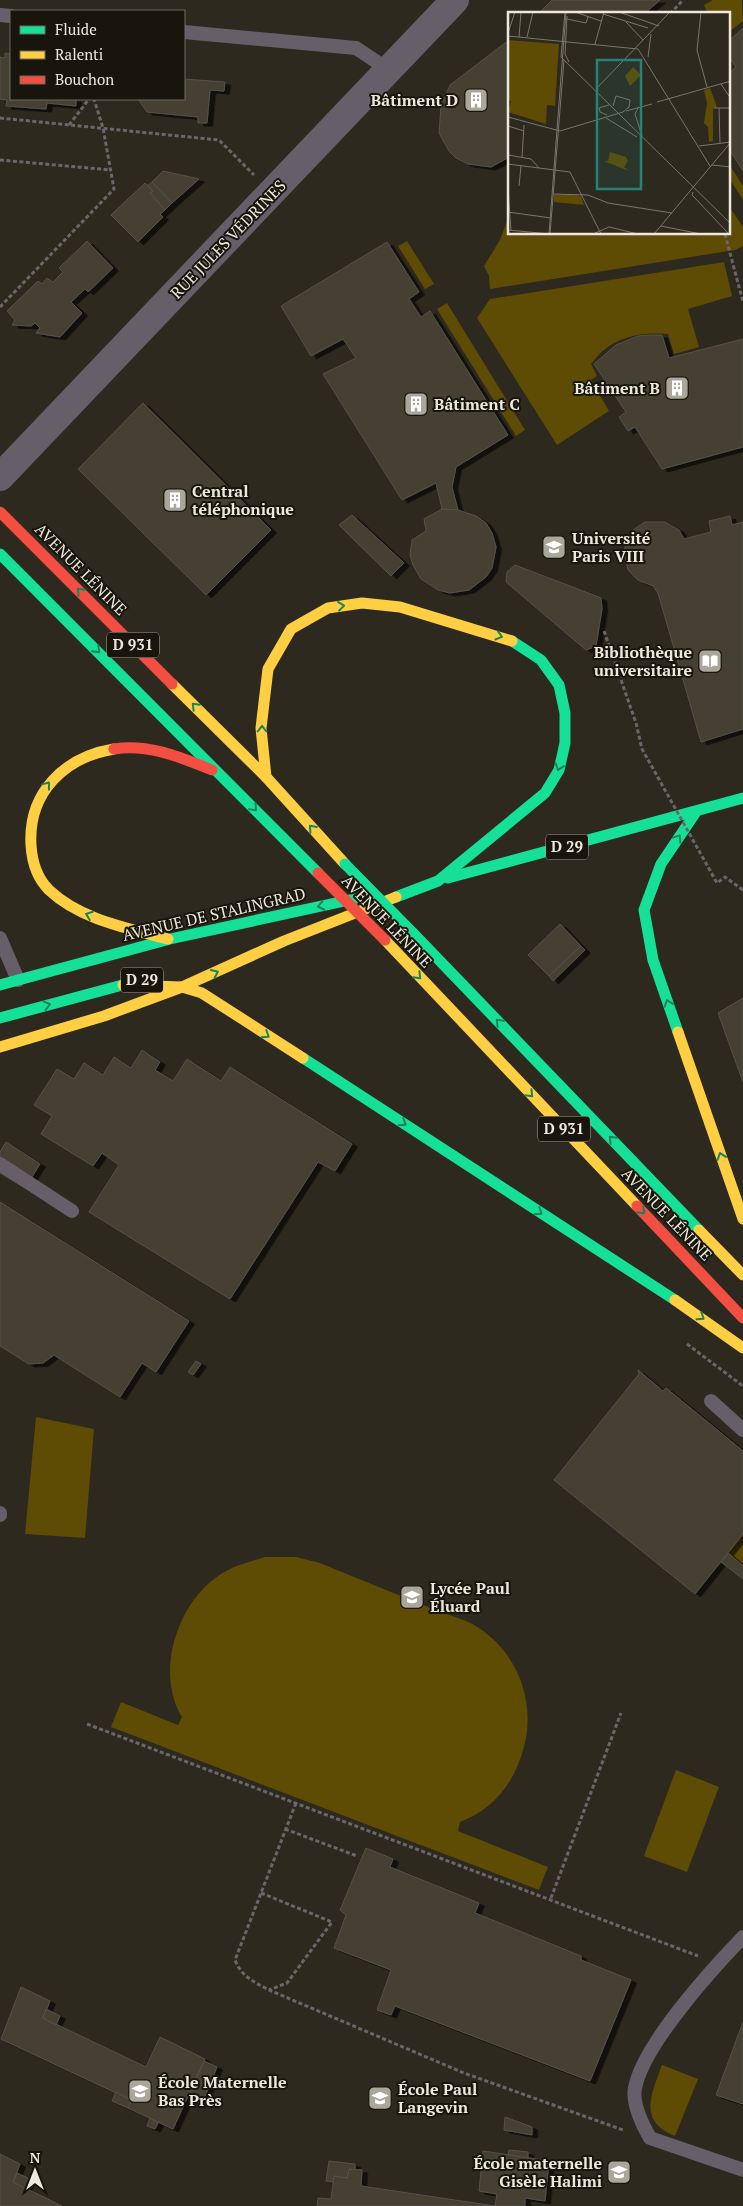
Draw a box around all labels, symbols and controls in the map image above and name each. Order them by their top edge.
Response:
legend [10,10,185,100]
inset map [508,12,730,235]
text: Fluide [55,19,97,39]
text: Ralenti [55,44,103,64]
text: Bouchon [55,69,114,89]
building icon: Bâtiment D [463,87,489,113]
place label: Bâtiment D [371,89,458,111]
street label: RUE JULES VÉDRINES [165,175,291,303]
building icon: Bâtiment B [664,375,690,401]
place label: Bâtiment B [574,377,660,399]
building icon: Bâtiment C [403,391,429,417]
place label: Bâtiment C [434,393,520,415]
place label: Central téléphonique [192,480,294,520]
building icon: Central téléphonique [162,487,188,513]
street label: AVENUE LÉNINE [30,518,132,620]
place label: Université Paris VIII [572,527,651,567]
school or university icon: Université Paris VIII [541,534,567,560]
one-way arrow [76,588,85,597]
one-way arrow [338,601,346,612]
one-way arrow [495,631,503,641]
road number: D 931 [107,632,159,658]
place label: Bibliothèque universitaire [594,641,692,681]
one-way arrow [91,644,100,653]
library icon: Bibliothèque universitaire [697,648,723,674]
one-way arrow [192,703,201,712]
one-way arrow [257,725,267,732]
one-way arrow [554,762,564,771]
one-way arrow [41,781,50,791]
one-way arrow [249,802,258,811]
one-way arrow [309,825,318,834]
road number: D 29 [546,834,588,860]
one-way arrow [672,834,681,844]
street label: AVENUE LÉNINE [337,870,437,972]
street label: AVENUE DE STALINGRAD [120,882,308,946]
one-way arrow [317,900,326,911]
one-way arrow [86,911,94,921]
road number: D 29 [121,968,163,992]
one-way arrow [210,968,219,979]
one-way arrow [412,970,421,979]
one-way arrow [663,999,673,1007]
one-way arrow [42,1001,51,1011]
one-way arrow [496,1019,505,1028]
one-way arrow [261,1029,270,1038]
one-way arrow [524,1088,533,1097]
road number: D 931 [538,1116,590,1142]
one-way arrow [397,1117,406,1126]
one-way arrow [609,1136,618,1145]
one-way arrow [717,1152,727,1161]
street label: AVENUE LÉNINE [617,1163,717,1265]
one-way arrow [533,1206,543,1215]
one-way arrow [636,1206,645,1215]
one-way arrow [695,1311,704,1320]
place label: Lycée Paul Éluard [430,1577,510,1617]
school or university icon: Lycée Paul Éluard [399,1584,425,1610]
place label: École Maternelle Bas Près [158,2071,287,2111]
school or university icon: École Maternelle Bas Près [127,2078,153,2104]
place label: École Paul Langevin [398,2078,477,2118]
school or university icon: École Paul Langevin [367,2085,393,2111]
north arrow [10,2146,60,2196]
text: N [30,2148,41,2167]
place label: École maternelle Gisèle Halimi [473,2152,602,2192]
school or university icon: École maternelle Gisèle Halimi [606,2159,632,2185]

